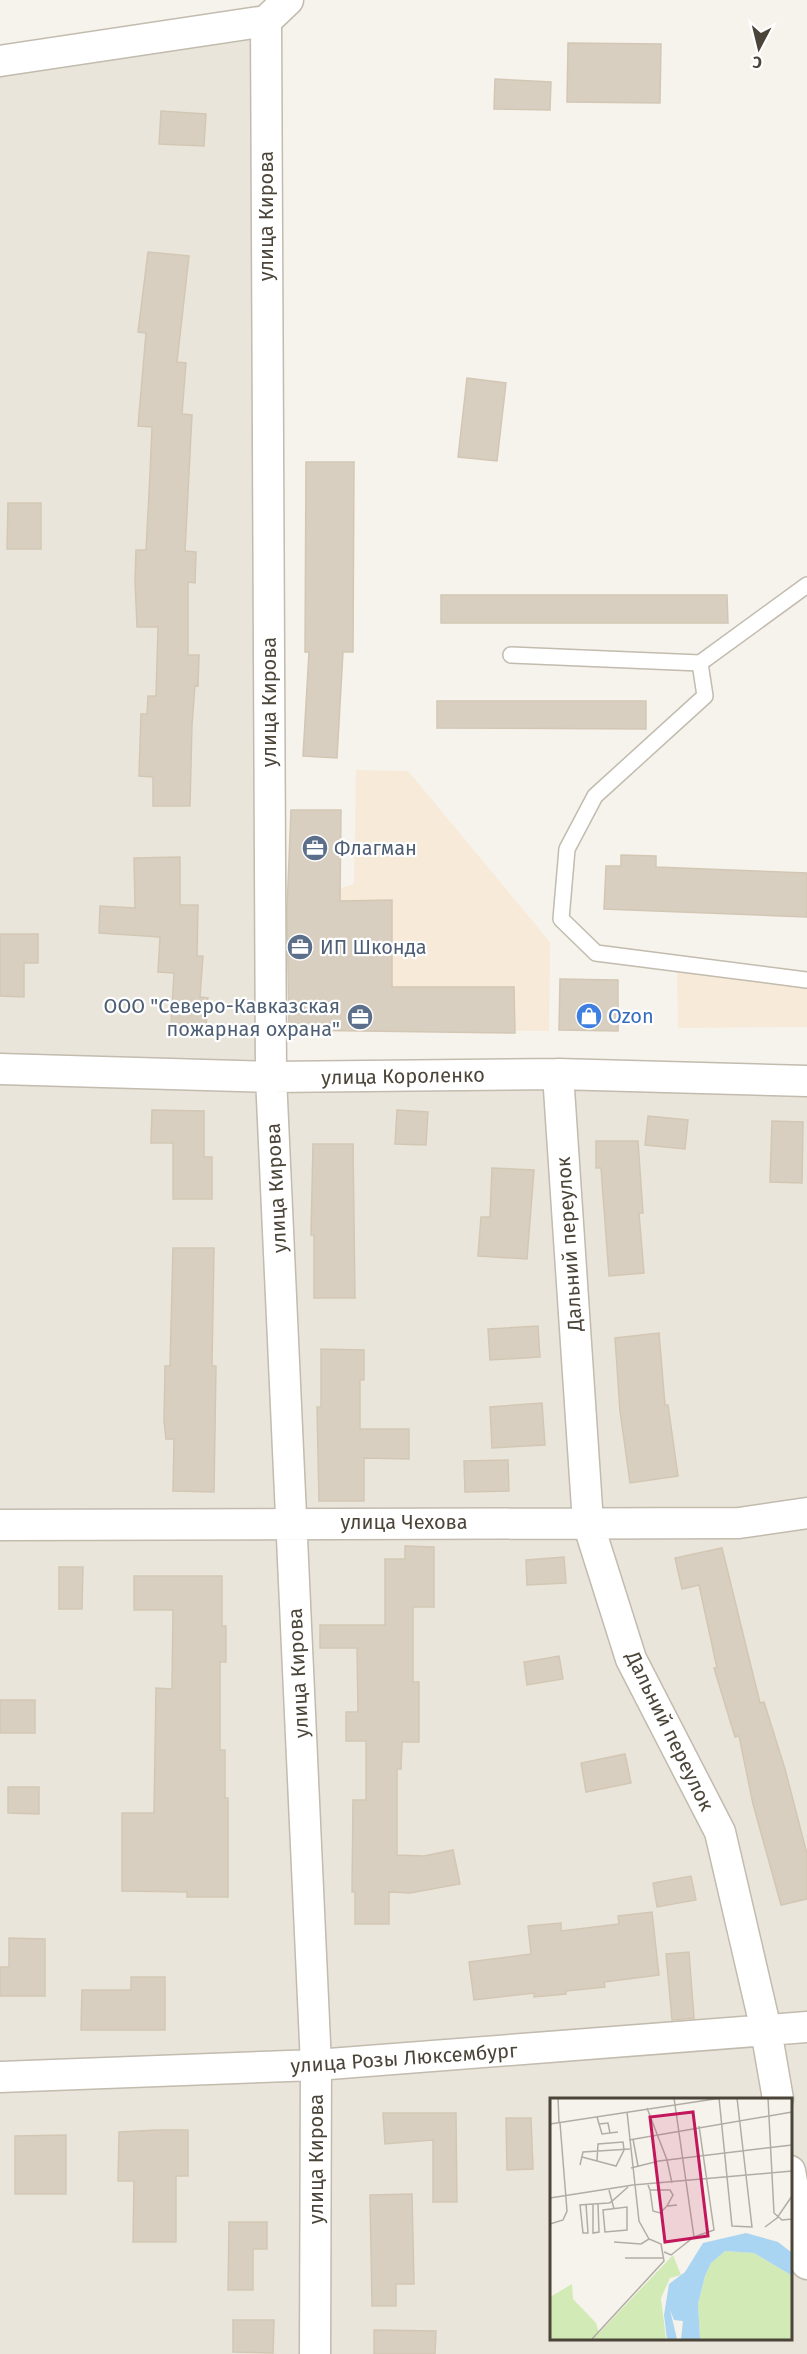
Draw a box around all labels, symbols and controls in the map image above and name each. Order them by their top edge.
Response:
north arrow [729,18,789,78]
text: С [751,52,763,72]
street label: улица Кирова [254,151,278,281]
street label: улица Кирова [257,637,281,767]
office icon: Флагман [300,833,330,863]
place label: Флагман [334,836,417,860]
office icon: ИП Шконда [285,932,315,962]
place label: ИП Шконда [320,935,427,959]
place label: ООО "Северо-Кавказская пожарная охрана" [104,994,340,1041]
shop icon: Ozon [574,1001,604,1031]
office icon: ООО "Северо-Кавказская пожарная охрана" [345,1002,375,1032]
place label: Ozon [608,1004,654,1028]
street label: улица Короленко [321,1063,485,1089]
street label: улица Кирова [261,1122,291,1254]
street label: Дальний переулок [551,1155,587,1333]
street label: улица Чехова [340,1510,468,1534]
street label: улица Кирова [283,1607,313,1739]
street label: Дальний переулок [620,1646,719,1815]
street label: улица Розы Люксембург [290,2038,519,2078]
street label: улица Кирова [304,2094,328,2224]
inset map [550,2098,792,2339]

